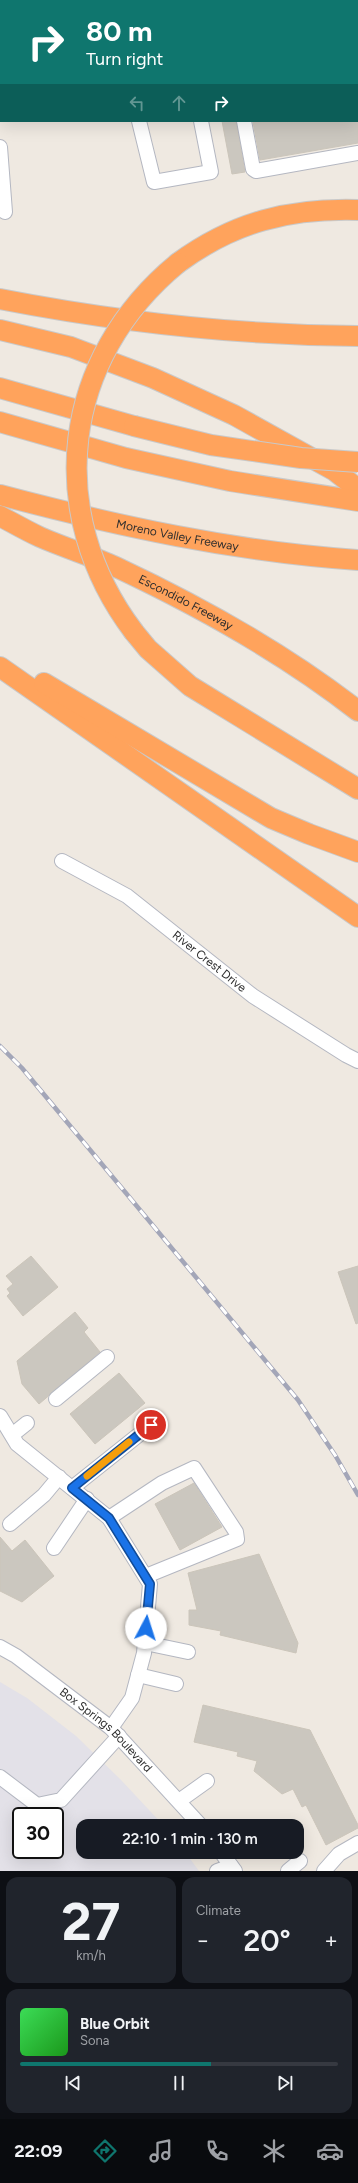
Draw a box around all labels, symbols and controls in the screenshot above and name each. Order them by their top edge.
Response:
text: 80 m [86,14,152,48]
icon: right [20,16,72,68]
text: Turn right [86,48,163,70]
icon: left [126,92,148,114]
icon: ahead [168,92,190,114]
icon: right [210,92,232,114]
street label: Moreno Valley Freeway [115,517,240,554]
street label: Escondido Freeway [136,572,236,633]
street label: River Crest Drive [170,928,249,995]
pin [134,1408,168,1442]
icon: arrive [140,1414,162,1436]
position arrow [125,1607,167,1649]
street label: Box Springs Boulevard [57,1685,155,1775]
speed limit sign: 30 [12,1807,64,1859]
text: 22:10 · 1 min · 130 m [122,1830,258,1848]
text: 27 [61,1891,121,1953]
text: Climate [196,1903,241,1918]
text: 20° [243,1922,291,1959]
text: − [196,1927,210,1954]
text: + [324,1927,338,1954]
text: km/h [76,1948,106,1963]
text: Blue Orbit [80,2015,150,2033]
text: Sona [80,2033,109,2048]
icon: previous [62,2072,84,2094]
icon: pause [168,2072,190,2094]
icon: next [274,2072,296,2094]
icon: directions [91,2137,119,2165]
icon: music [147,2137,175,2165]
icon: phone [203,2137,231,2165]
icon: climate [260,2137,288,2165]
icon: car [316,2137,344,2165]
text: 22:09 [14,2140,63,2162]

